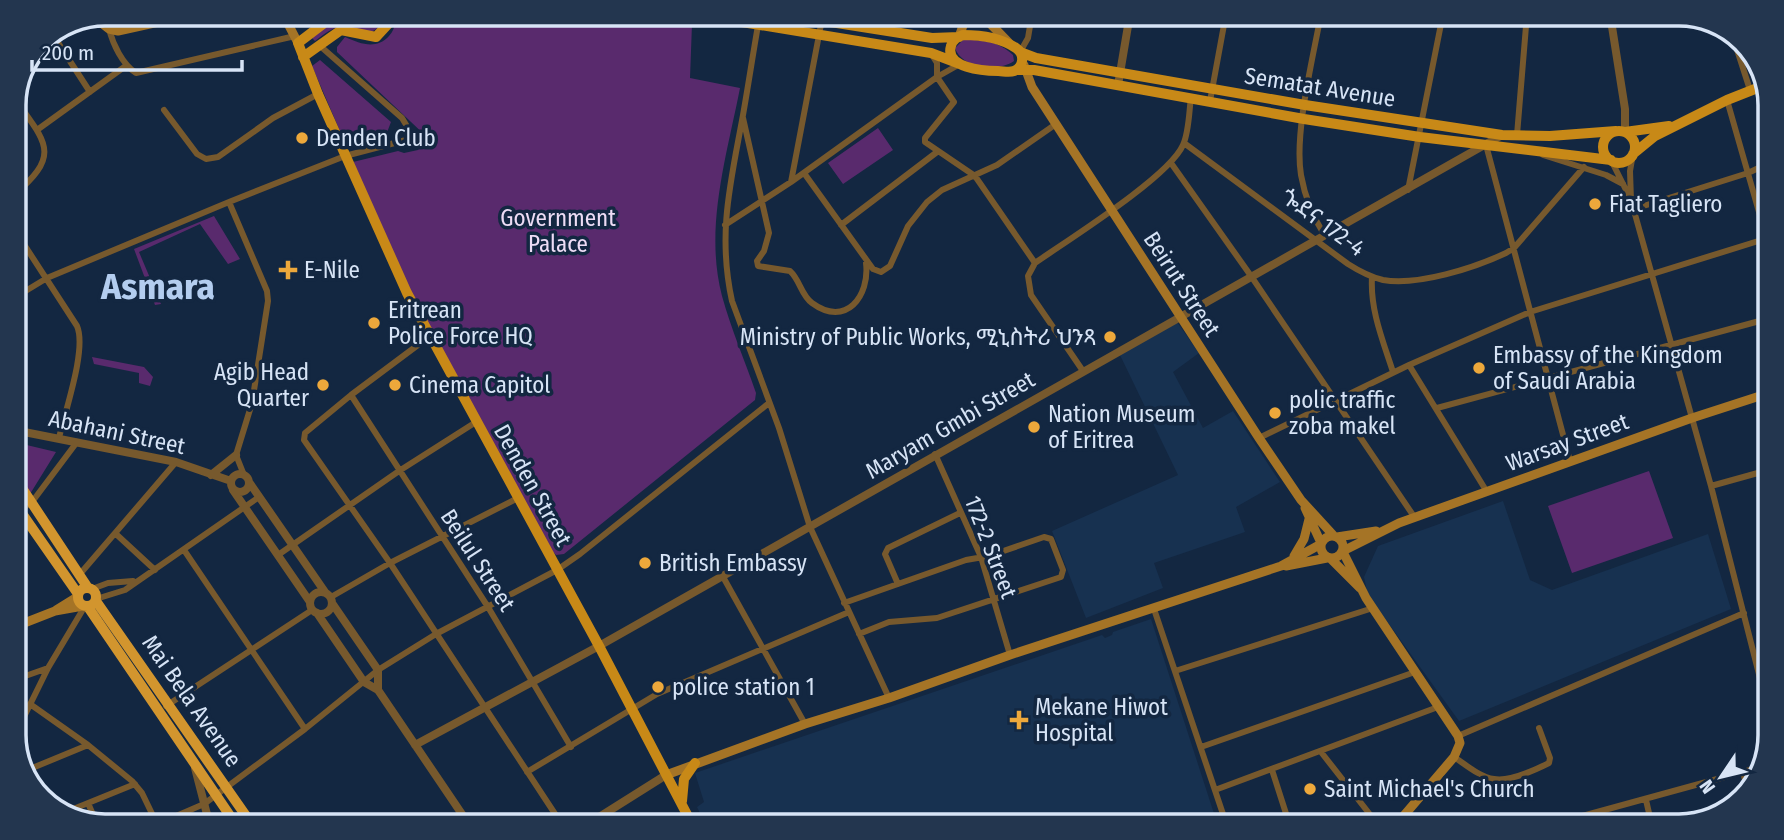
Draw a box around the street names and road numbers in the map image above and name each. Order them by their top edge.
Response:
street label: Sematat Avenue [1243,61,1397,113]
street label: ጐደና 172-4 [1276,182,1370,262]
street label: Beirut Street [1138,226,1226,342]
street label: Maryam Gmbi Street [860,365,1040,485]
street label: Abahani Street [46,404,188,460]
street label: Warsay Street [1502,407,1633,477]
street label: Denden Street [488,419,578,551]
street label: 172-2 Street [959,492,1023,603]
street label: Beilul Street [435,504,522,617]
street label: Mai Bela Avenue [136,630,248,772]

